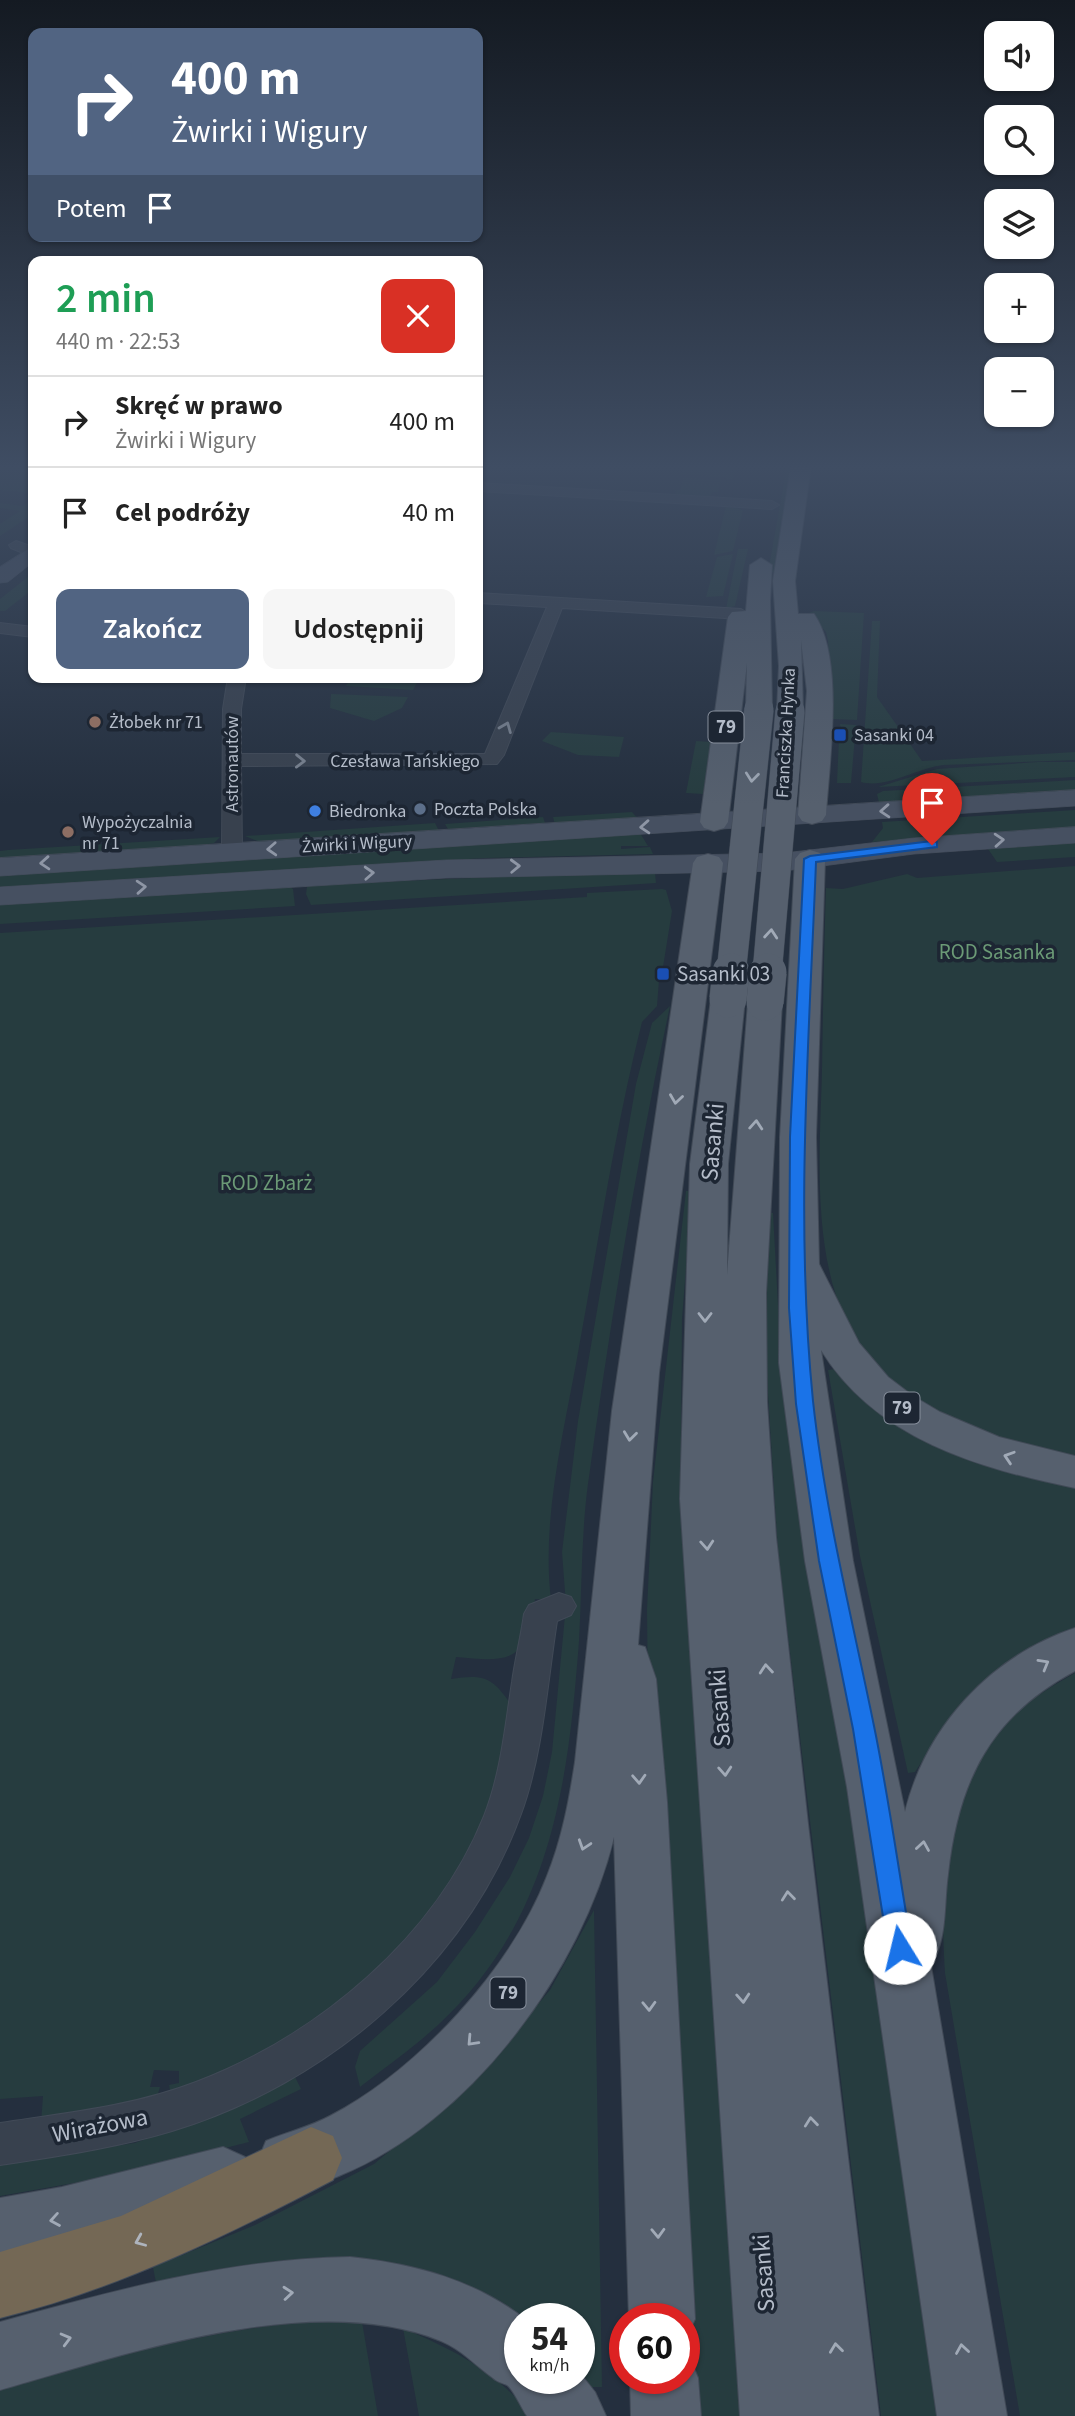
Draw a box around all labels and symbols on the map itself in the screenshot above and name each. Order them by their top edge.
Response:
street label: Franciszka Hynka [770,667,802,799]
place label: Żłobek nr 71 [109,710,203,735]
road number: 79 [708,712,744,742]
marker: Żłobek nr 71 [87,714,103,730]
street label: Astronautów [220,716,245,812]
one-way arrow [498,722,512,734]
place label: Sasanki 04 [854,723,934,748]
marker: Sasanki 04 [832,727,848,743]
street label: Czesława Tańskiego [330,749,480,774]
one-way arrow [295,753,306,769]
one-way arrow [744,771,759,783]
pin [902,773,962,845]
place label: Poczta Polska [434,797,537,822]
place label: Biedronka [329,799,406,824]
marker: Poczta Polska [412,801,428,817]
marker: Biedronka [307,803,323,819]
one-way arrow [879,803,890,818]
place label: Wypożyczalnia nr 71 [82,810,193,856]
one-way arrow [640,819,651,834]
marker: Wypożyczalnia nr 71 [60,824,76,840]
street label: Żwirki i Wigury [301,829,413,859]
one-way arrow [994,833,1005,848]
one-way arrow [266,841,277,856]
one-way arrow [39,855,50,870]
one-way arrow [509,859,520,874]
one-way arrow [363,866,374,881]
one-way arrow [136,880,147,895]
one-way arrow [763,928,778,939]
park label: ROD Sasanka [939,937,1055,967]
place label: Sasanki 03 [677,959,770,989]
marker: Sasanki 03 [655,966,671,982]
one-way arrow [669,1093,684,1105]
street label: Sasanki [692,1102,734,1182]
one-way arrow [748,1119,763,1130]
park label: ROD Zbarż [220,1168,312,1198]
one-way arrow [697,1313,713,1323]
road number: 79 [884,1392,920,1424]
one-way arrow [623,1430,638,1442]
one-way arrow [1003,1450,1015,1465]
one-way arrow [699,1539,714,1550]
one-way arrow [1037,1659,1049,1672]
one-way arrow [759,1664,774,1675]
street label: Sasanki [700,1668,740,1748]
one-way arrow [717,1766,732,1777]
one-way arrow [631,1773,646,1784]
one-way arrow [577,1839,592,1851]
one-way arrow [915,1840,930,1852]
one-way arrow [781,1890,796,1901]
position arrow [863,1911,937,1985]
road number: 79 [490,1978,526,2008]
one-way arrow [735,1993,750,2004]
one-way arrow [641,2001,656,2012]
one-way arrow [467,2033,480,2046]
street label: Wirażowa [49,2100,151,2152]
one-way arrow [803,2116,818,2128]
one-way arrow [49,2212,61,2227]
one-way arrow [651,2228,666,2239]
one-way arrow [135,2233,147,2247]
street label: Sasanki [744,2233,784,2313]
one-way arrow [283,2286,294,2301]
speed limit sign: 60 [609,2303,700,2394]
one-way arrow [60,2332,72,2347]
one-way arrow [829,2342,844,2354]
one-way arrow [955,2343,970,2354]

